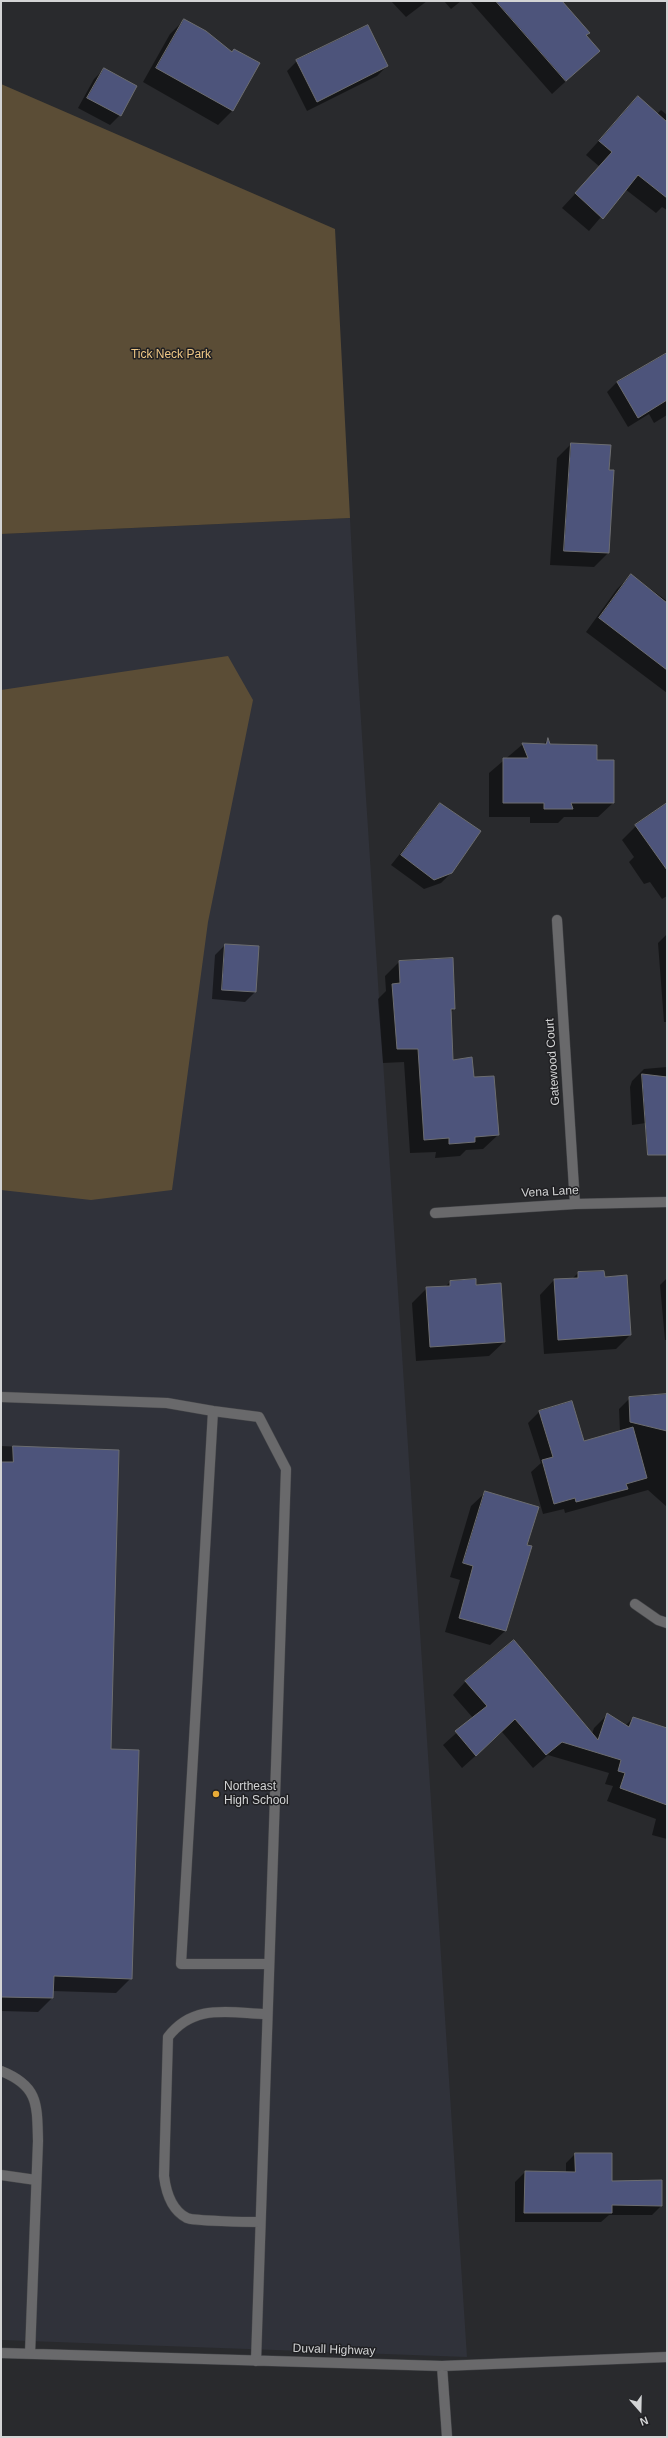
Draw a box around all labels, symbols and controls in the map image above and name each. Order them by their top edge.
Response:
park label: Tick Neck Park [131,348,211,362]
street label: Gatewood Court [543,1018,563,1106]
street label: Vena Lane [521,1183,579,1201]
place label: Northeast High School [224,1780,289,1808]
marker: Northeast High School [211,1789,221,1799]
street label: Duvall Highway [292,2341,376,2359]
north arrow [620,2390,660,2430]
text: N [638,2414,650,2428]

